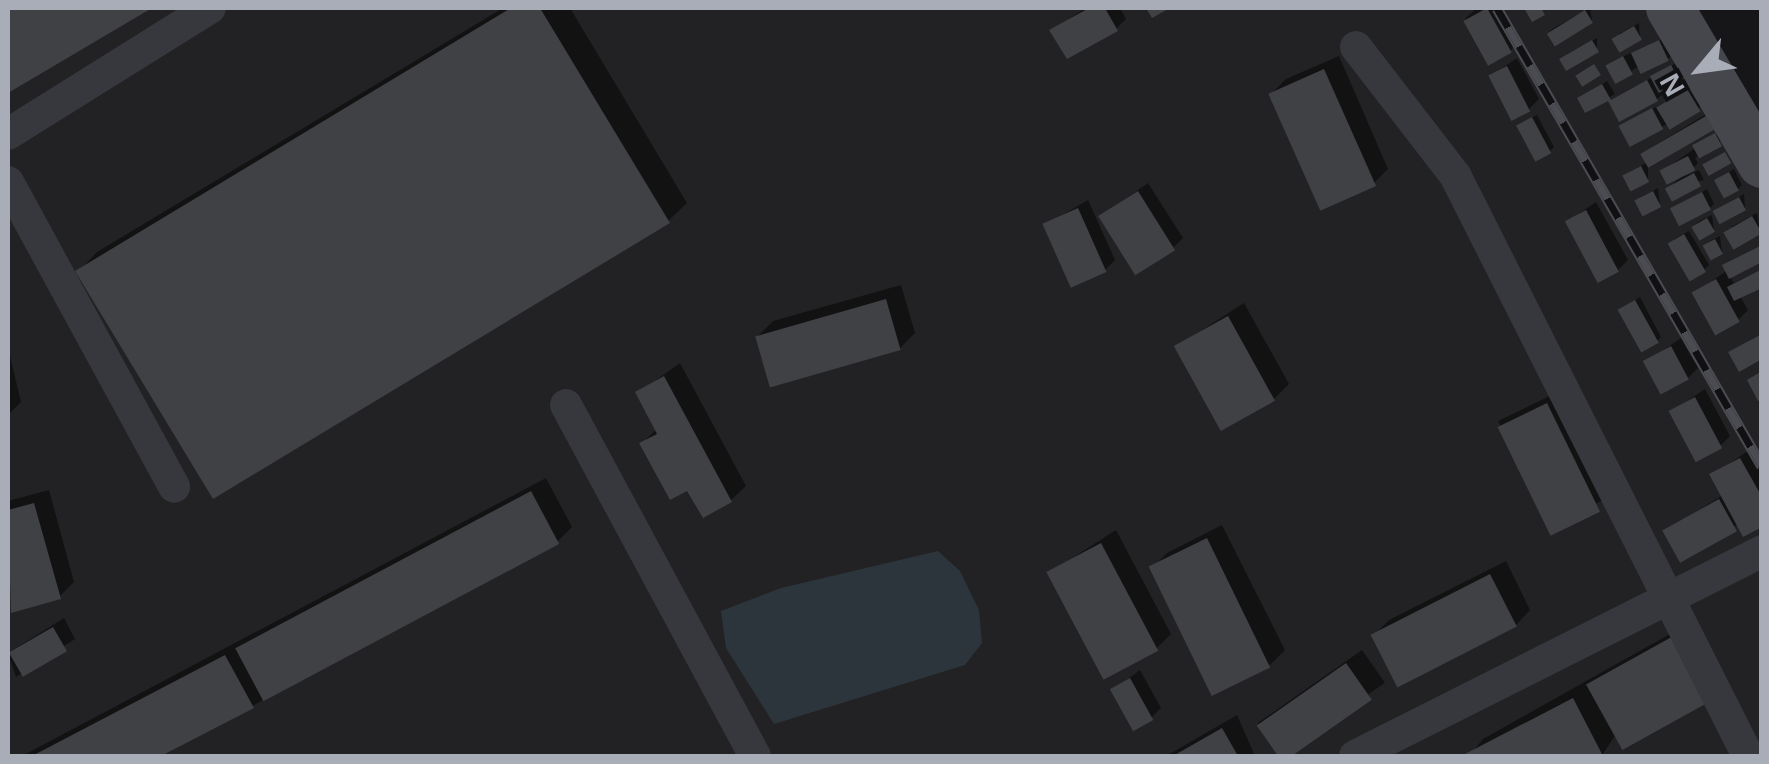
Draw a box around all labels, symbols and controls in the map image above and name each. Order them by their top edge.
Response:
north arrow [1649,20,1749,120]
text: N [1654,68,1691,101]

